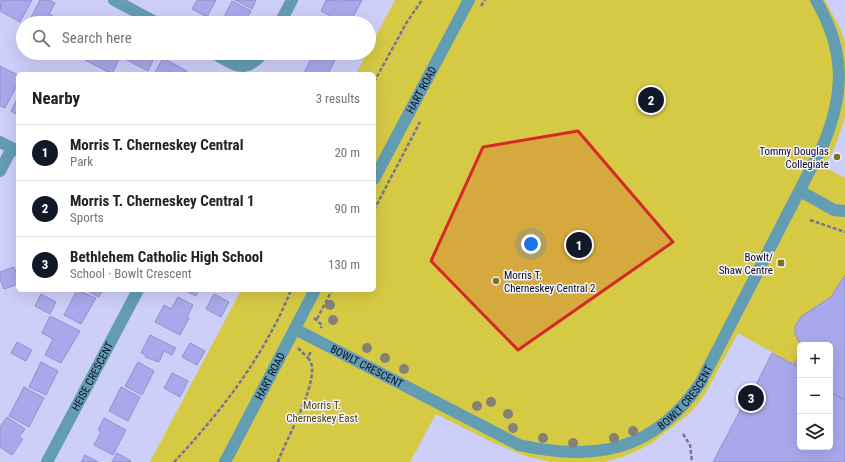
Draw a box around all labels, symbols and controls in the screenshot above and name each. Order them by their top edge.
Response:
search box [16,16,376,60]
icon: search [30,27,52,49]
text: Search here [62,29,132,47]
street label: HART ROAD [403,64,439,116]
pin: 2 [638,85,664,115]
text: Nearby [32,88,80,108]
text: 3 results [316,91,360,106]
text: Morris T. Cherneskey Central [70,136,243,154]
text: 1 [42,145,48,160]
text: 20 m [334,145,360,160]
place label: Tommy Douglas Collegiate [759,145,829,171]
marker: Tommy Douglas Collegiate [832,152,842,162]
text: Park [70,154,93,169]
text: Morris T. Cherneskey Central 1 [70,192,254,210]
text: 2 [42,201,48,216]
text: 90 m [334,201,360,216]
text: Sports [70,210,104,225]
pin: 1 [566,230,592,260]
your location [521,234,541,254]
text: Bethlehem Catholic High School [70,248,263,266]
place label: Bowlt/ Shaw Centre [719,251,773,277]
text: 3 [42,257,48,272]
text: 130 m [328,257,360,272]
marker: Bowlt/ Shaw Centre [776,258,786,268]
text: School · Bowlt Crescent [70,266,192,281]
place label: Morris T. Cherneskey Central 2 [504,269,595,295]
marker: Morris T. Cherneskey Central 2 [491,276,501,286]
street label: HEISE CRESCENT [69,339,116,413]
street label: BOWLT CRESCENT [328,342,406,391]
map controls [797,342,833,450]
button: + [797,342,833,378]
street label: HART ROAD [252,350,288,402]
street label: BOWLT CRESCENT [655,363,715,432]
button: − [797,378,833,414]
pin: 3 [738,383,764,413]
park label: Morris T. Cherneskey East [286,399,358,425]
button: layers [797,414,833,450]

